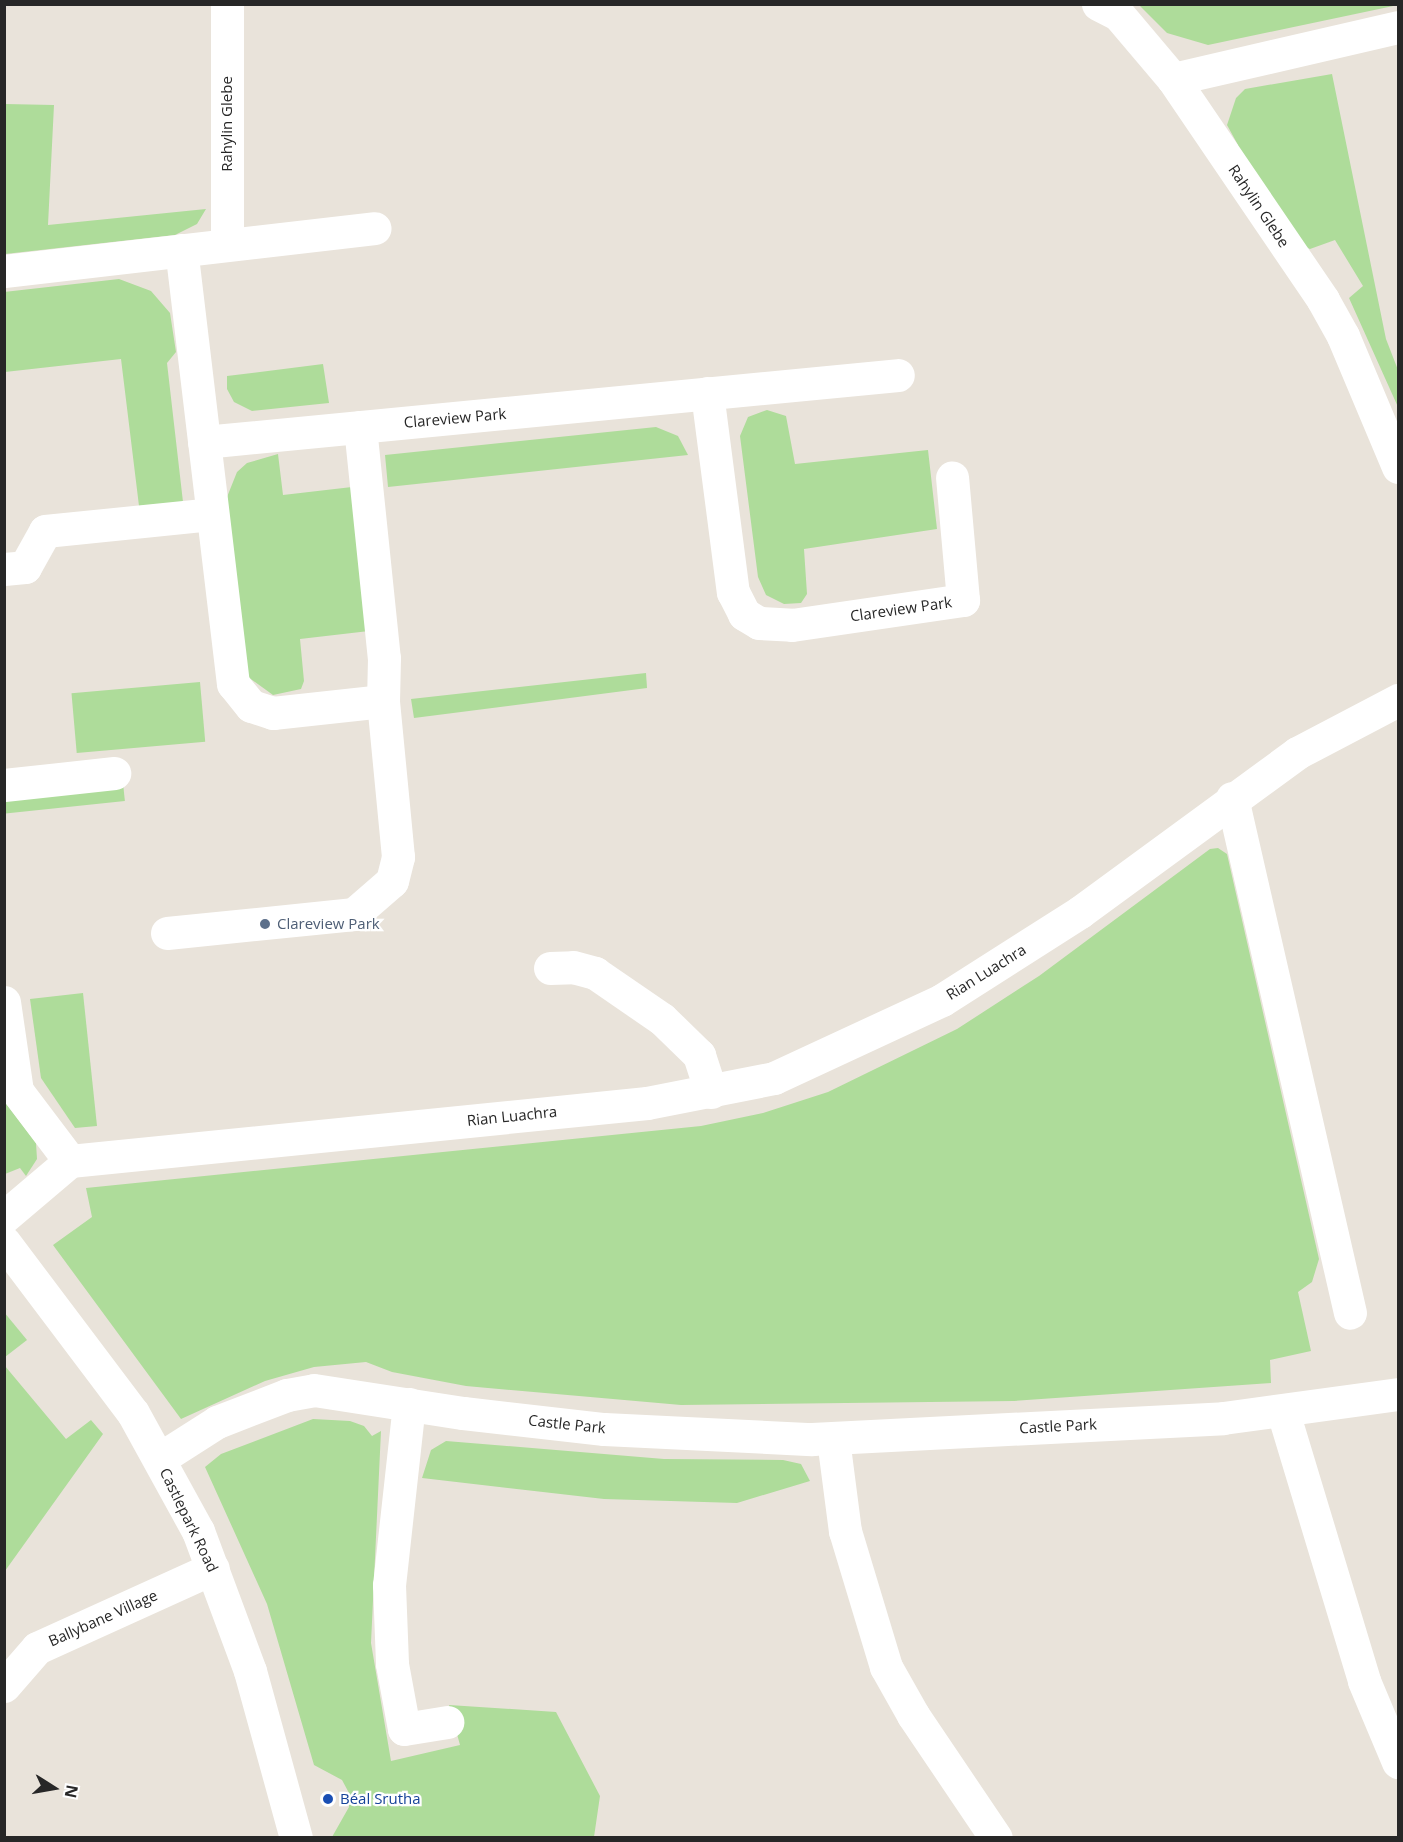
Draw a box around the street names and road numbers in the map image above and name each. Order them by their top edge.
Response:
street label: Rahylin Glebe [218,76,236,172]
street label: Rahylin Glebe [1225,161,1293,251]
street label: Clareview Park [403,405,507,431]
street label: Clareview Park [849,593,953,625]
street label: Rian Luachra [943,940,1029,1004]
street label: Rian Luachra [466,1102,558,1130]
street label: Castle Park [527,1411,607,1437]
street label: Castle Park [1019,1415,1097,1437]
street label: Castlepark Road [156,1465,222,1575]
street label: Ballybane Village [46,1586,160,1650]

